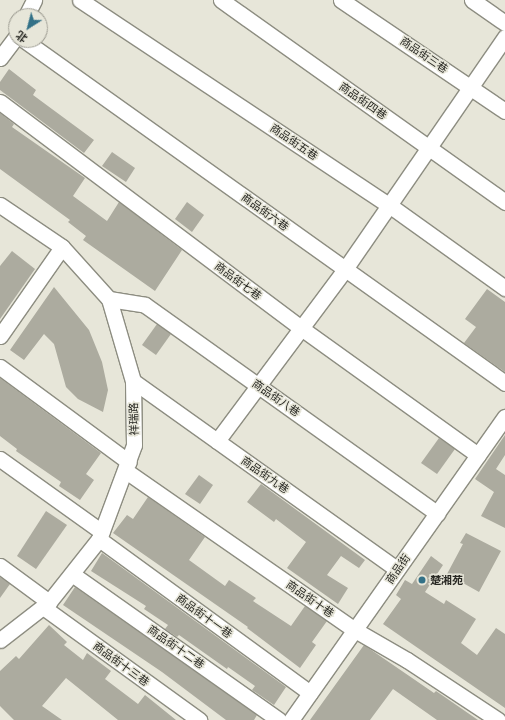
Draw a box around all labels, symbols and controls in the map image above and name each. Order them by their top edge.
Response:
north arrow [8,8,48,48]
text: 北 [13,29,30,46]
street label: 商品街三巷 [398,34,450,76]
street label: 商品街四巷 [337,80,389,122]
street label: 商品街五巷 [268,121,320,163]
street label: 商品街六巷 [239,190,291,234]
street label: 商品街七巷 [212,259,264,303]
street label: 商品街八巷 [250,377,302,419]
street label: 祥瑞路 [127,402,141,436]
street label: 商品街九巷 [239,454,291,496]
street label: 商品街 [383,552,413,586]
place label: 楚湘苑 [430,573,463,587]
marker: 楚湘苑 [417,575,427,585]
street label: 商品街十巷 [284,578,336,620]
street label: 商品街十一巷 [173,591,235,641]
street label: 商品街十二巷 [145,623,207,671]
street label: 商品街十三巷 [90,639,152,689]

